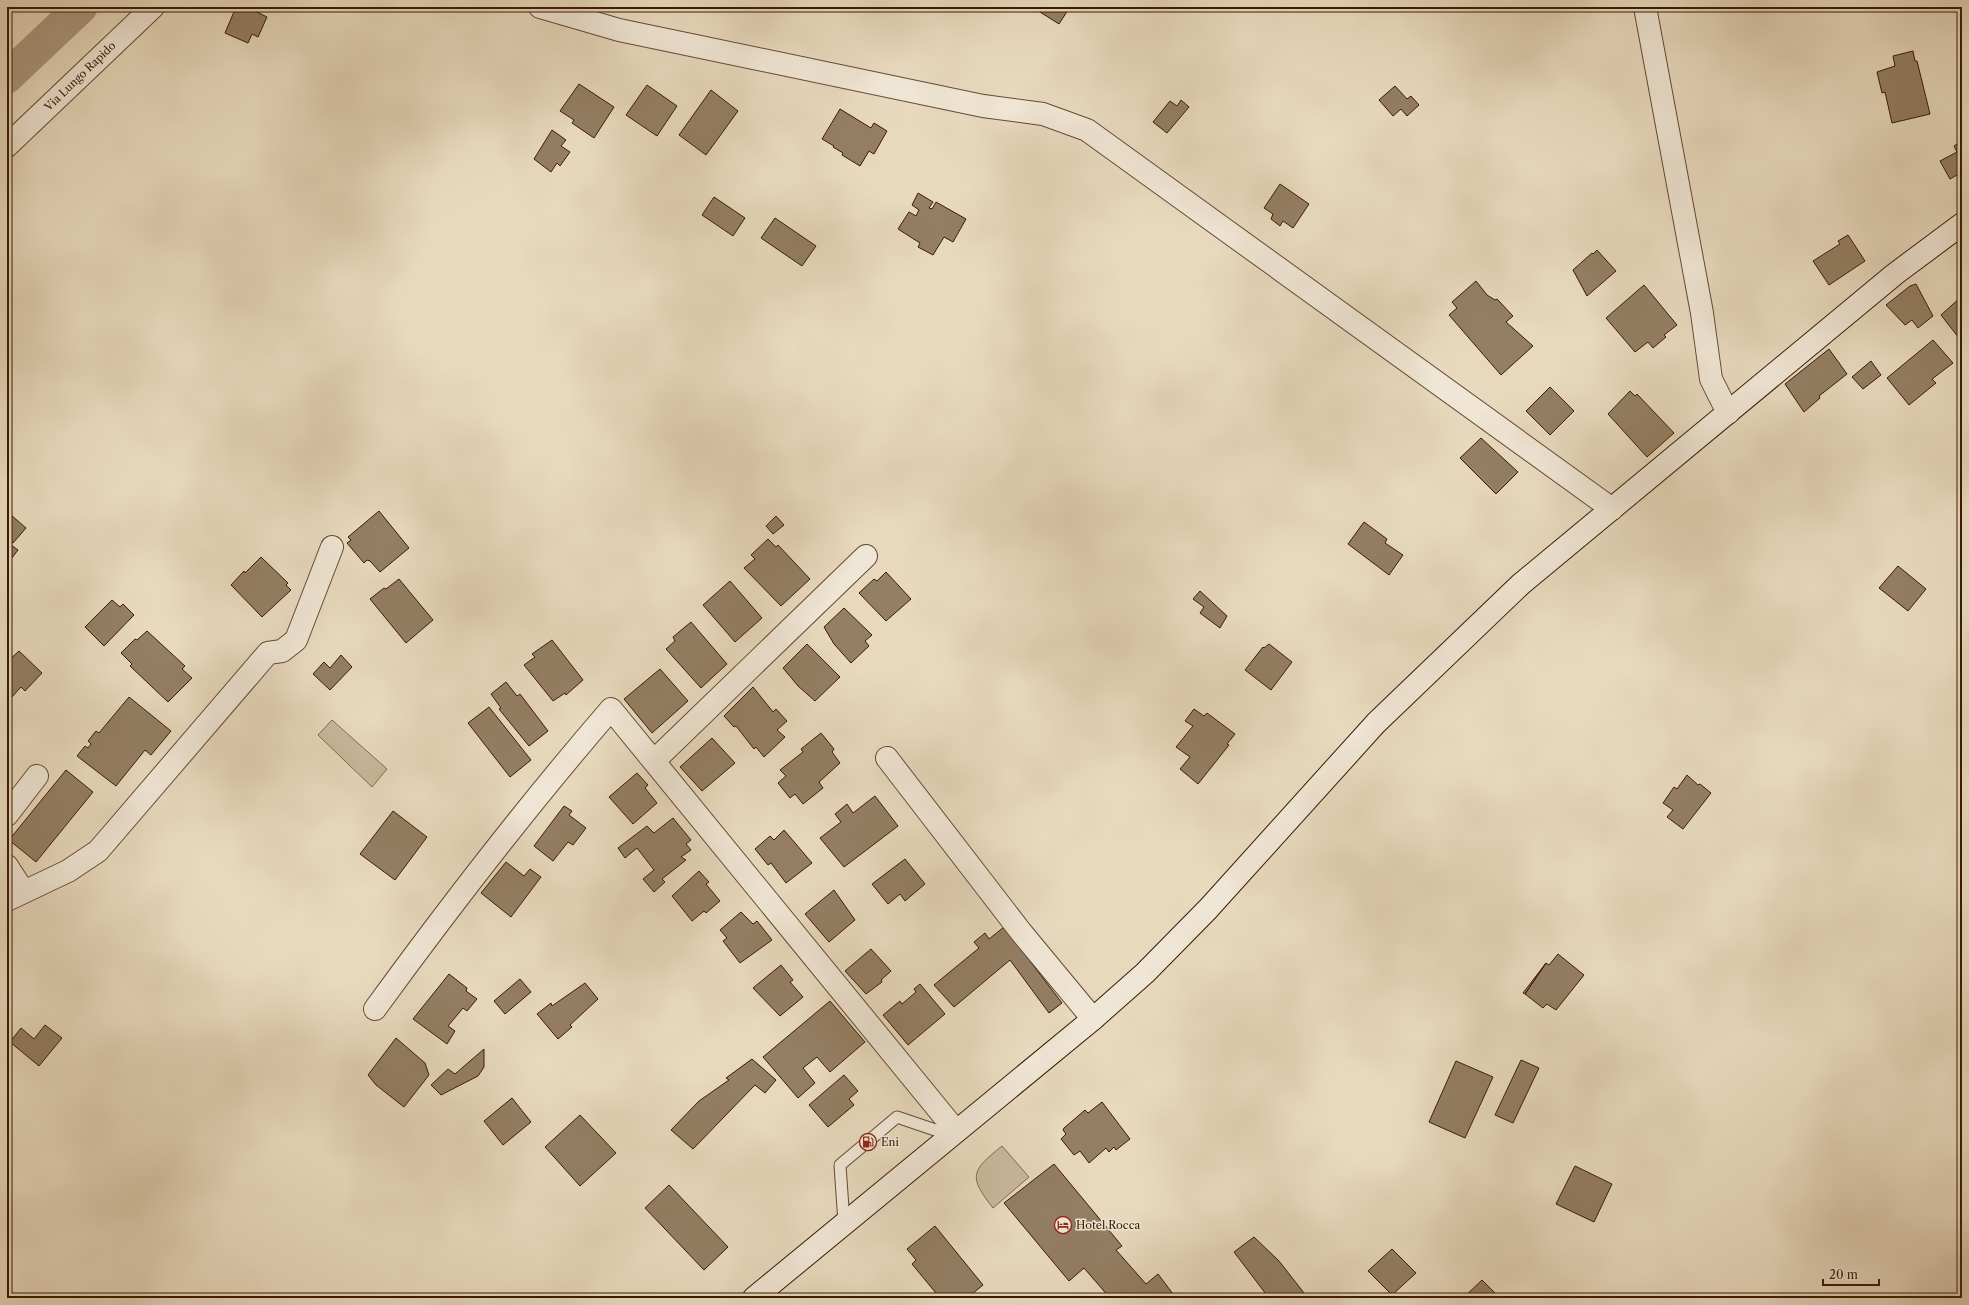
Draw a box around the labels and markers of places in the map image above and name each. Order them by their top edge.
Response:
fuel station icon: Eni [858,1132,878,1152]
place label: Eni [881,1135,899,1149]
hotel icon: Hotel Rocca [1053,1215,1073,1235]
place label: Hotel Rocca [1076,1218,1140,1232]

